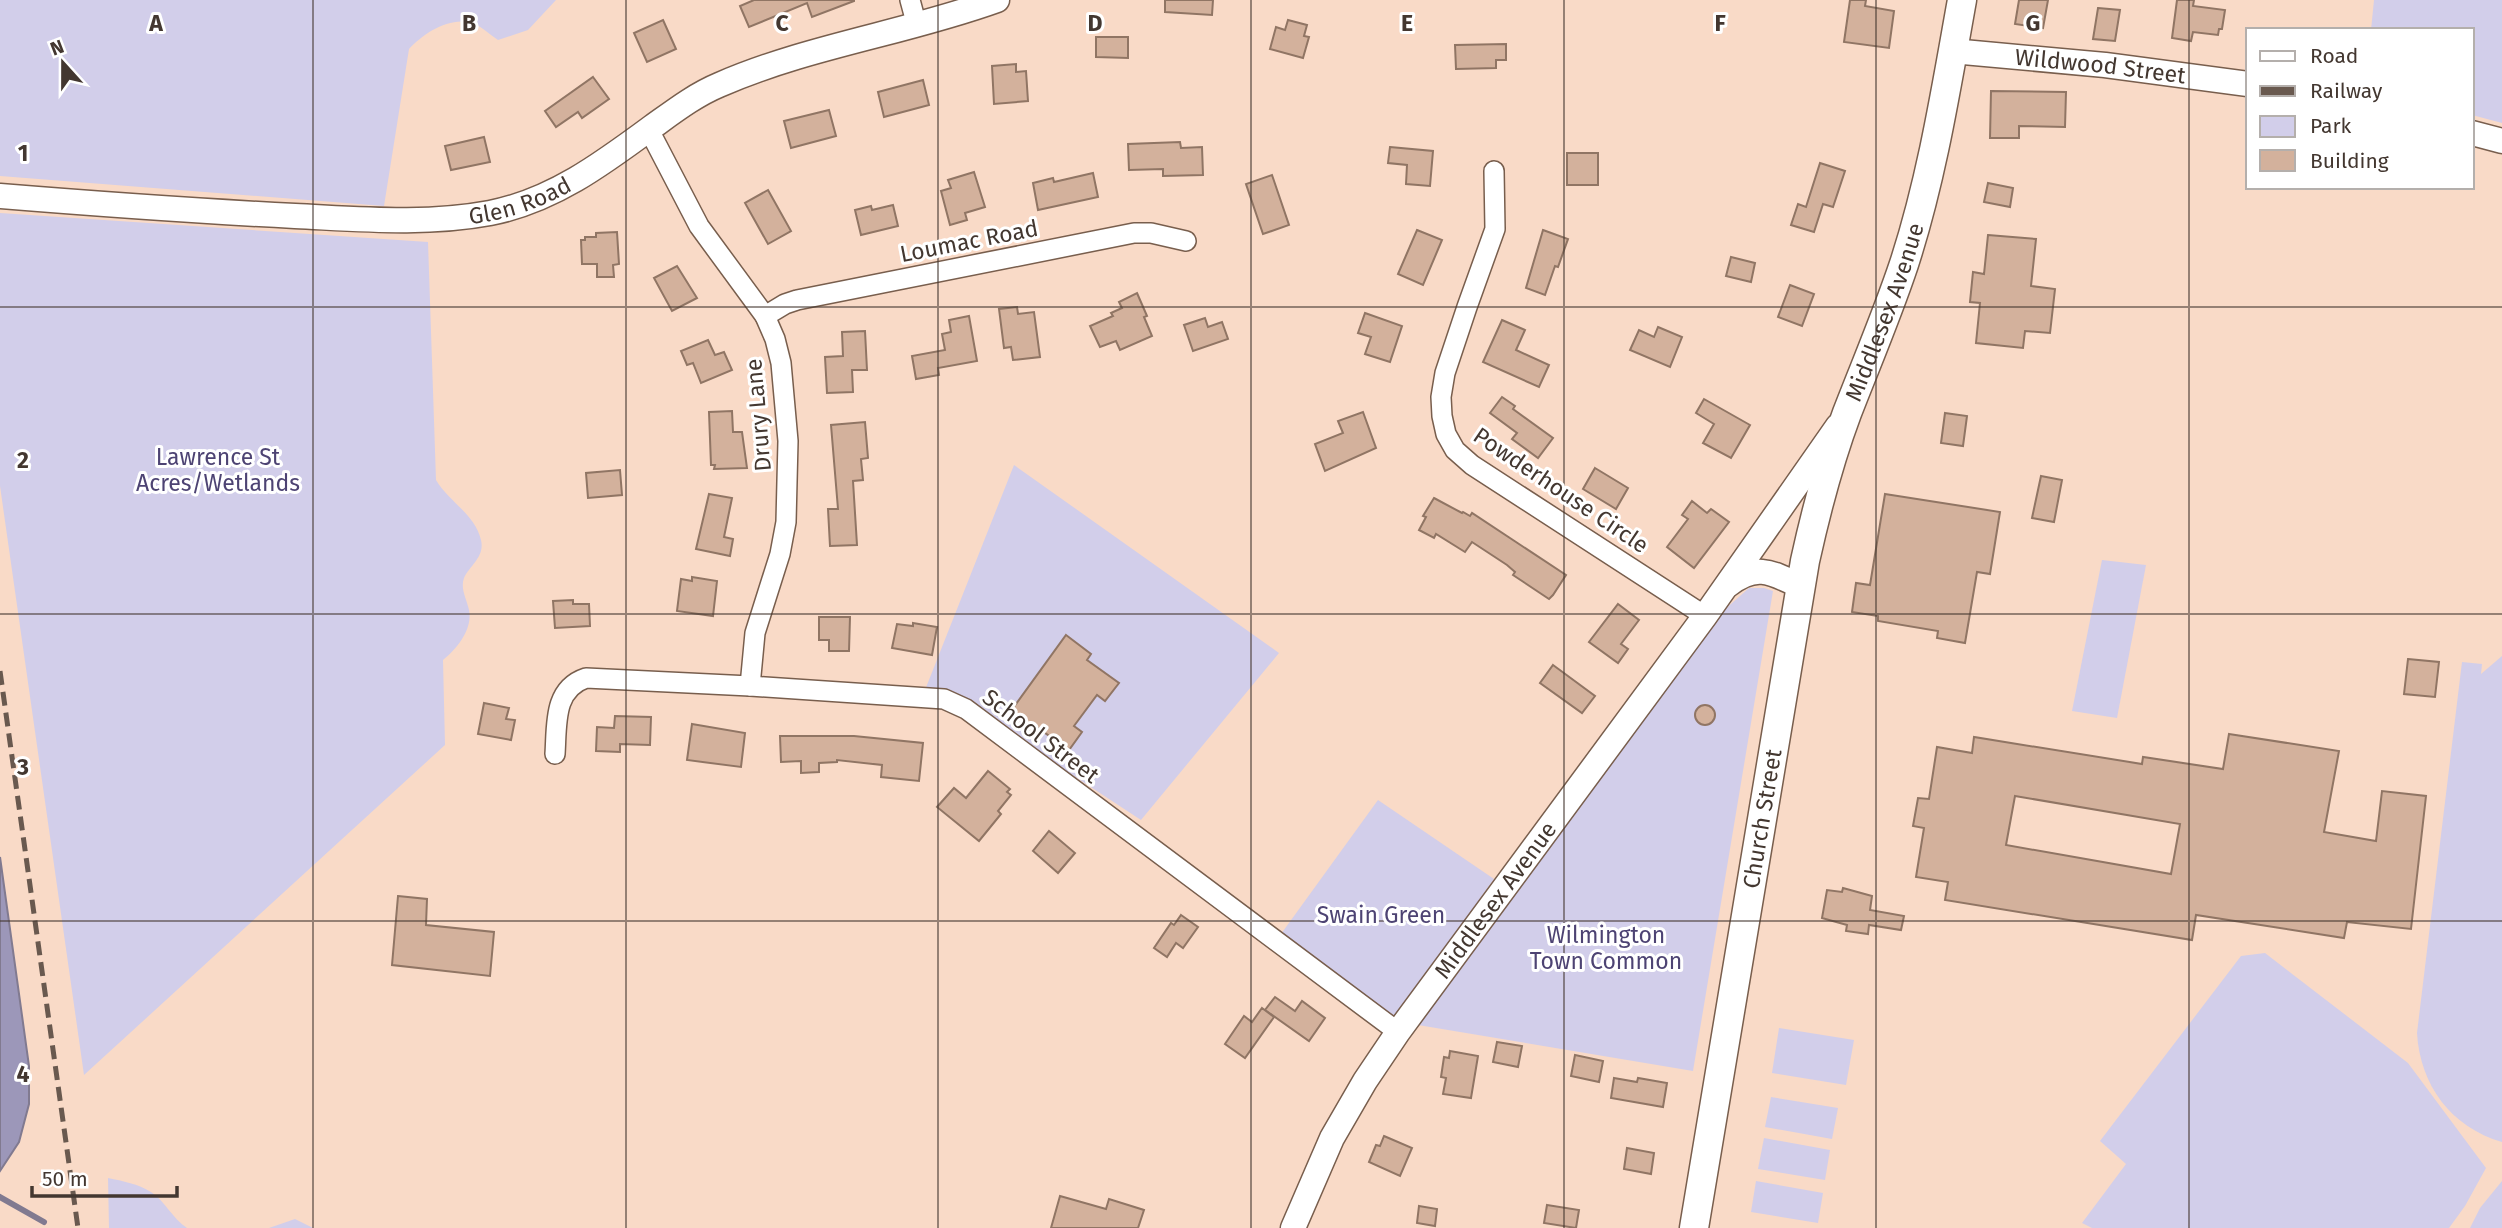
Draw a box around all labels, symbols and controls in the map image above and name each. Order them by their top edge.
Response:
text: A [148,9,163,37]
text: B [462,9,476,37]
text: C [775,9,789,37]
text: D [1088,9,1103,37]
text: E [1401,9,1413,37]
text: F [1714,9,1726,37]
text: G [2026,9,2040,37]
north arrow [28,28,98,98]
legend [2246,28,2474,189]
text: N [47,35,67,61]
street label: Wildwood Street [2014,43,2188,90]
text: Road [2310,43,2358,69]
text: Railway [2310,78,2383,104]
text: Park [2310,113,2352,139]
text: 1 [18,139,28,167]
text: Building [2310,148,2389,174]
street label: Glen Road [467,171,576,230]
street label: Loumac Road [898,214,1040,268]
street label: Middlesex Avenue [1839,220,1930,405]
street label: Drury Lane [739,357,777,473]
street label: Powderhouse Circle [1468,421,1654,559]
park label: Lawrence St Acres/Wetlands [136,443,300,497]
text: 2 [17,446,29,474]
street label: School Street [977,683,1106,789]
street label: Church Street [1737,746,1788,890]
text: 3 [16,753,29,781]
street label: Middlesex Avenue [1428,816,1562,984]
park label: Swain Green [1317,901,1445,929]
park label: Wilmington Town Common [1530,921,1682,975]
text: 4 [17,1060,30,1088]
scale bar [32,1154,177,1198]
text: 50 m [42,1166,88,1192]

